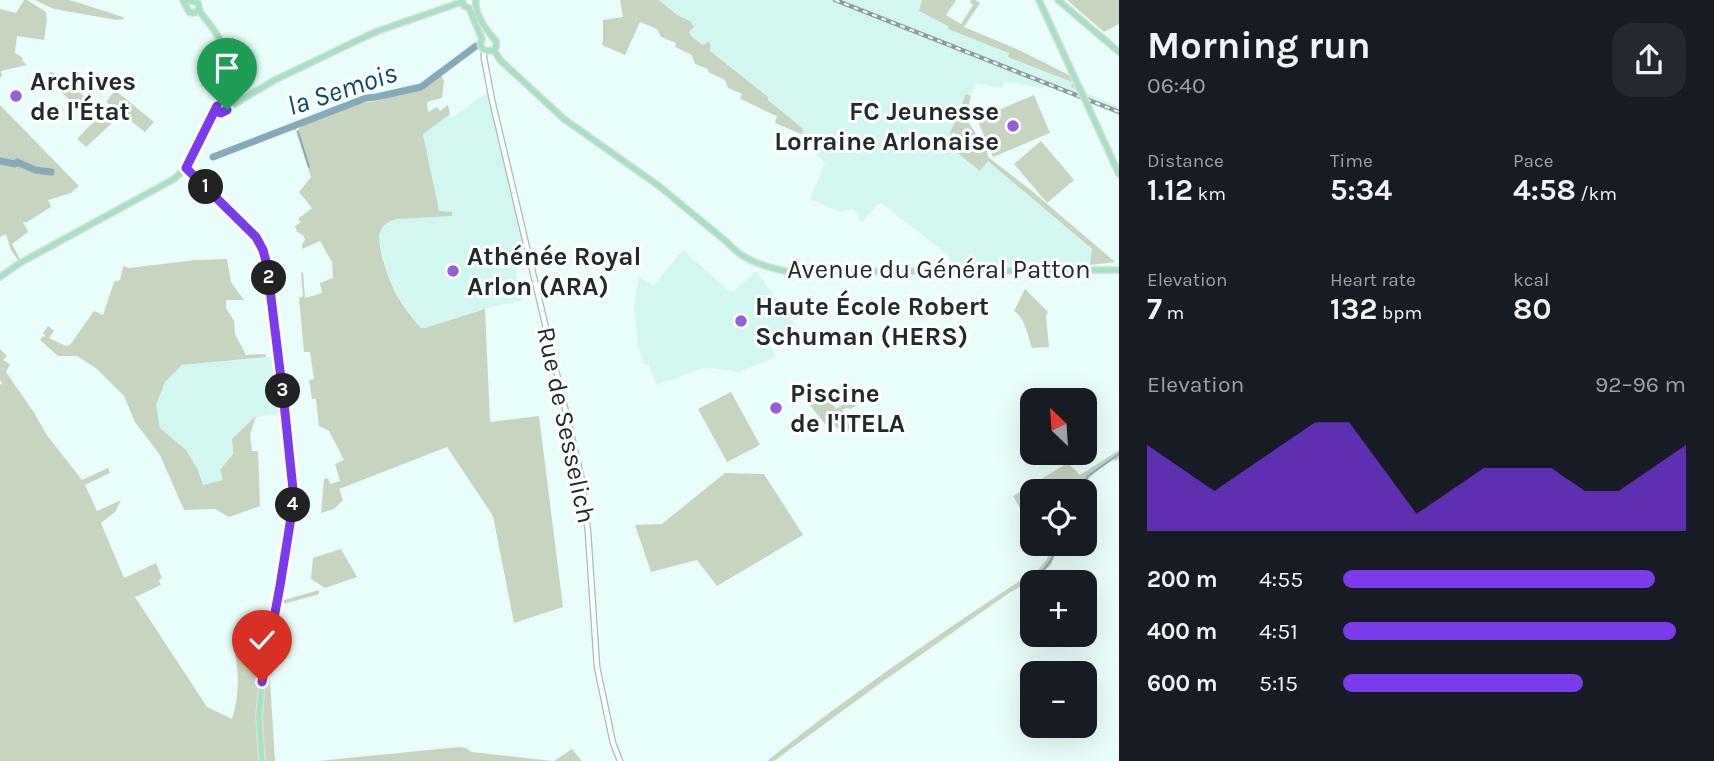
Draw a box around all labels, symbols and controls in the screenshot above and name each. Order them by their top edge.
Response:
text: Morning run [1147,23,1371,68]
button: share [1612,23,1686,97]
pin [197,38,257,110]
icon: arrive [208,49,246,87]
water label: la Semois [283,56,401,122]
place label: Archives de l'État [30,66,136,127]
text: 06:40 [1147,72,1206,99]
marker: Archives de l'État [8,88,24,104]
place label: FC Jeunesse Lorraine Arlonaise [774,96,999,157]
marker: FC Jeunesse Lorraine Arlonaise [1005,118,1021,134]
text: Distance [1147,150,1224,172]
text: Time [1330,150,1373,172]
text: Pace [1513,150,1554,172]
pin: 1 [188,170,224,204]
text: 1.12 [1147,172,1193,208]
text: 5:34 [1330,172,1392,208]
text: 4:58 [1513,172,1576,208]
text: 1 [202,175,209,197]
text: km [1193,183,1226,205]
text: /km [1576,183,1617,205]
place label: Athénée Royal Arlon (ARA) [467,241,642,302]
street label: Avenue du Général Patton [787,254,1091,285]
pin: 2 [252,260,286,296]
marker: Athénée Royal Arlon (ARA) [445,263,461,279]
text: 2 [263,266,274,288]
text: Elevation [1147,269,1227,291]
text: Heart rate [1330,269,1416,291]
text: kcal [1513,269,1549,291]
place label: Haute École Robert Schuman (HERS) [755,290,989,352]
text: 7 [1147,291,1162,327]
text: 132 [1330,291,1378,327]
text: 80 [1513,291,1551,327]
text: m [1162,302,1184,324]
text: bpm [1378,302,1422,324]
marker: Haute École Robert Schuman (HERS) [733,313,749,329]
street label: Rue de Sesselich [530,324,602,526]
text: Elevation [1147,371,1244,398]
text: 92–96 m [1595,371,1686,398]
pin: 3 [266,374,300,408]
place label: Piscine de l'ITELA [790,378,905,439]
text: 3 [277,379,288,401]
north arrow [1020,388,1097,466]
map controls [1020,388,1097,738]
marker: Piscine de l'ITELA [768,400,784,416]
button: locate [1020,479,1097,556]
pin: 4 [276,488,310,522]
text: 4 [287,493,298,515]
text: 200 m [1147,566,1218,593]
text: 4:55 [1259,566,1303,593]
button: + [1020,570,1097,647]
pin [232,610,292,682]
text: 400 m [1147,618,1217,645]
text: 4:51 [1259,618,1298,645]
icon: check [243,621,281,659]
button: − [1020,661,1097,738]
text: 600 m [1147,670,1218,697]
text: 5:15 [1259,670,1298,697]

